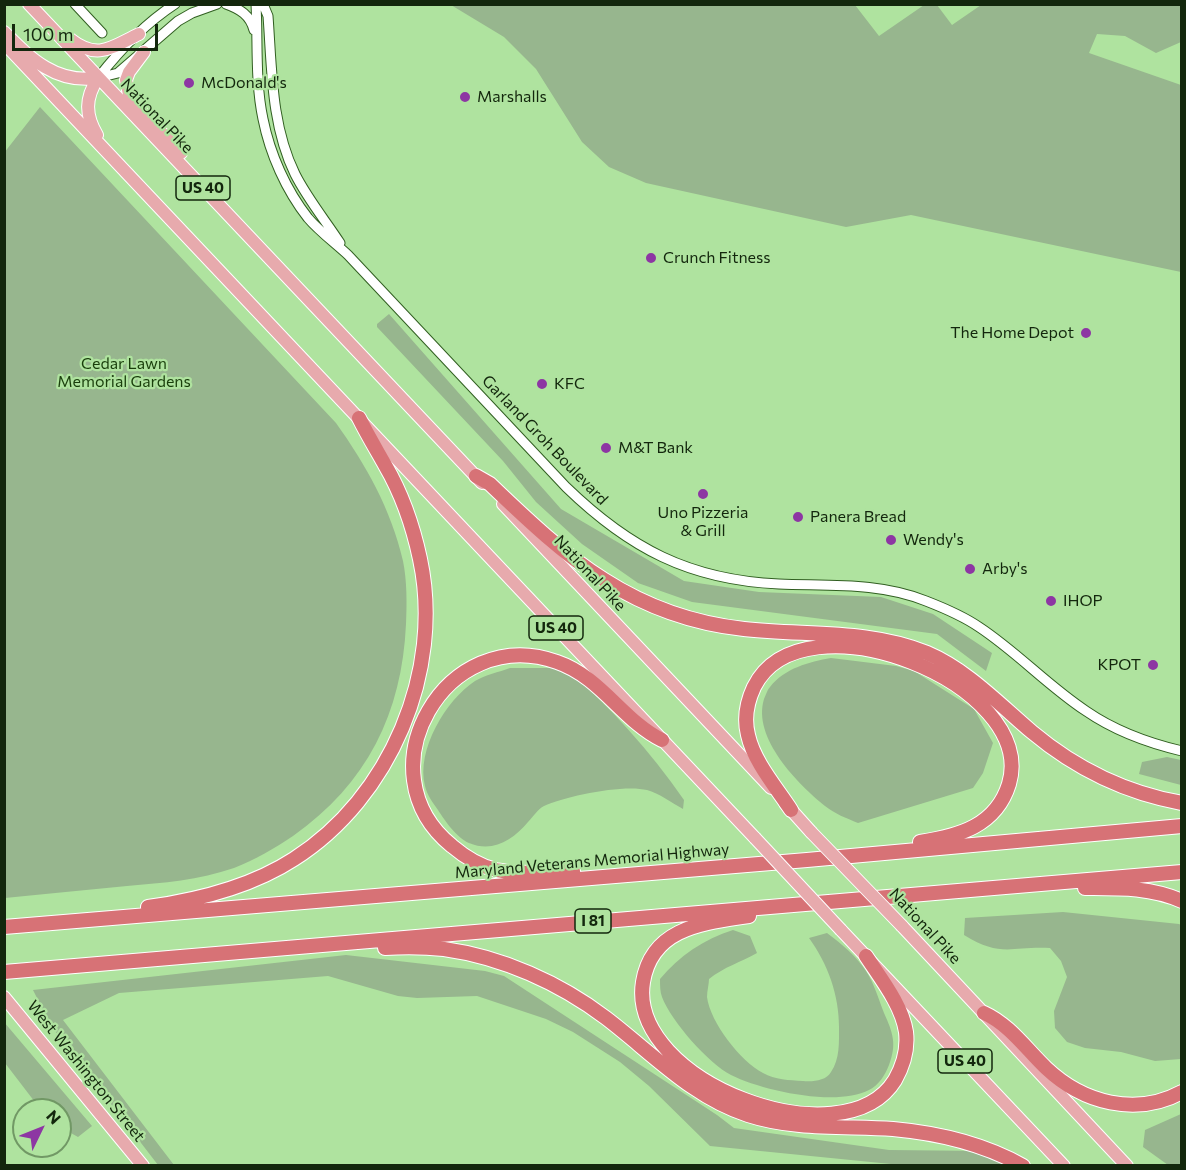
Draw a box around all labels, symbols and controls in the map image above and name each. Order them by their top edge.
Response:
scale bar [15,12,160,50]
text: 100 m [23,23,73,45]
place label: McDonald's [201,73,287,93]
street label: National Pike [117,75,197,157]
marker: McDonald's [182,76,196,90]
place label: Marshalls [477,87,547,107]
marker: Marshalls [458,90,472,104]
road number: US 40 [176,176,230,200]
place label: Crunch Fitness [663,248,771,268]
marker: Crunch Fitness [644,251,658,265]
place label: The Home Depot [950,323,1074,343]
marker: The Home Depot [1079,326,1093,340]
park label: Cedar Lawn Memorial Gardens [57,354,191,392]
street label: Garland Groh Boulevard [478,371,612,509]
place label: KFC [554,374,585,394]
marker: KFC [535,377,549,391]
place label: M&T Bank [618,438,693,458]
marker: M&T Bank [599,441,613,455]
marker: Uno Pizzeria & Grill [696,487,710,501]
place label: Uno Pizzeria & Grill [658,503,748,541]
place label: Panera Bread [810,507,906,527]
marker: Panera Bread [791,510,805,524]
place label: Wendy's [903,530,964,550]
street label: National Pike [550,531,630,615]
marker: Wendy's [884,533,898,547]
place label: Arby's [982,559,1027,579]
marker: Arby's [963,562,977,576]
place label: IHOP [1063,591,1103,611]
marker: IHOP [1044,594,1058,608]
road number: US 40 [529,616,583,640]
place label: KPOT [1097,655,1141,675]
marker: KPOT [1146,658,1160,672]
street label: Maryland Veterans Memorial Highway [454,839,730,883]
street label: National Pike [885,884,965,968]
road number: I 81 [575,909,611,933]
street label: West Washington Street [23,996,149,1146]
road number: US 40 [938,1049,992,1073]
north arrow [12,1098,72,1158]
text: N [43,1106,65,1128]

